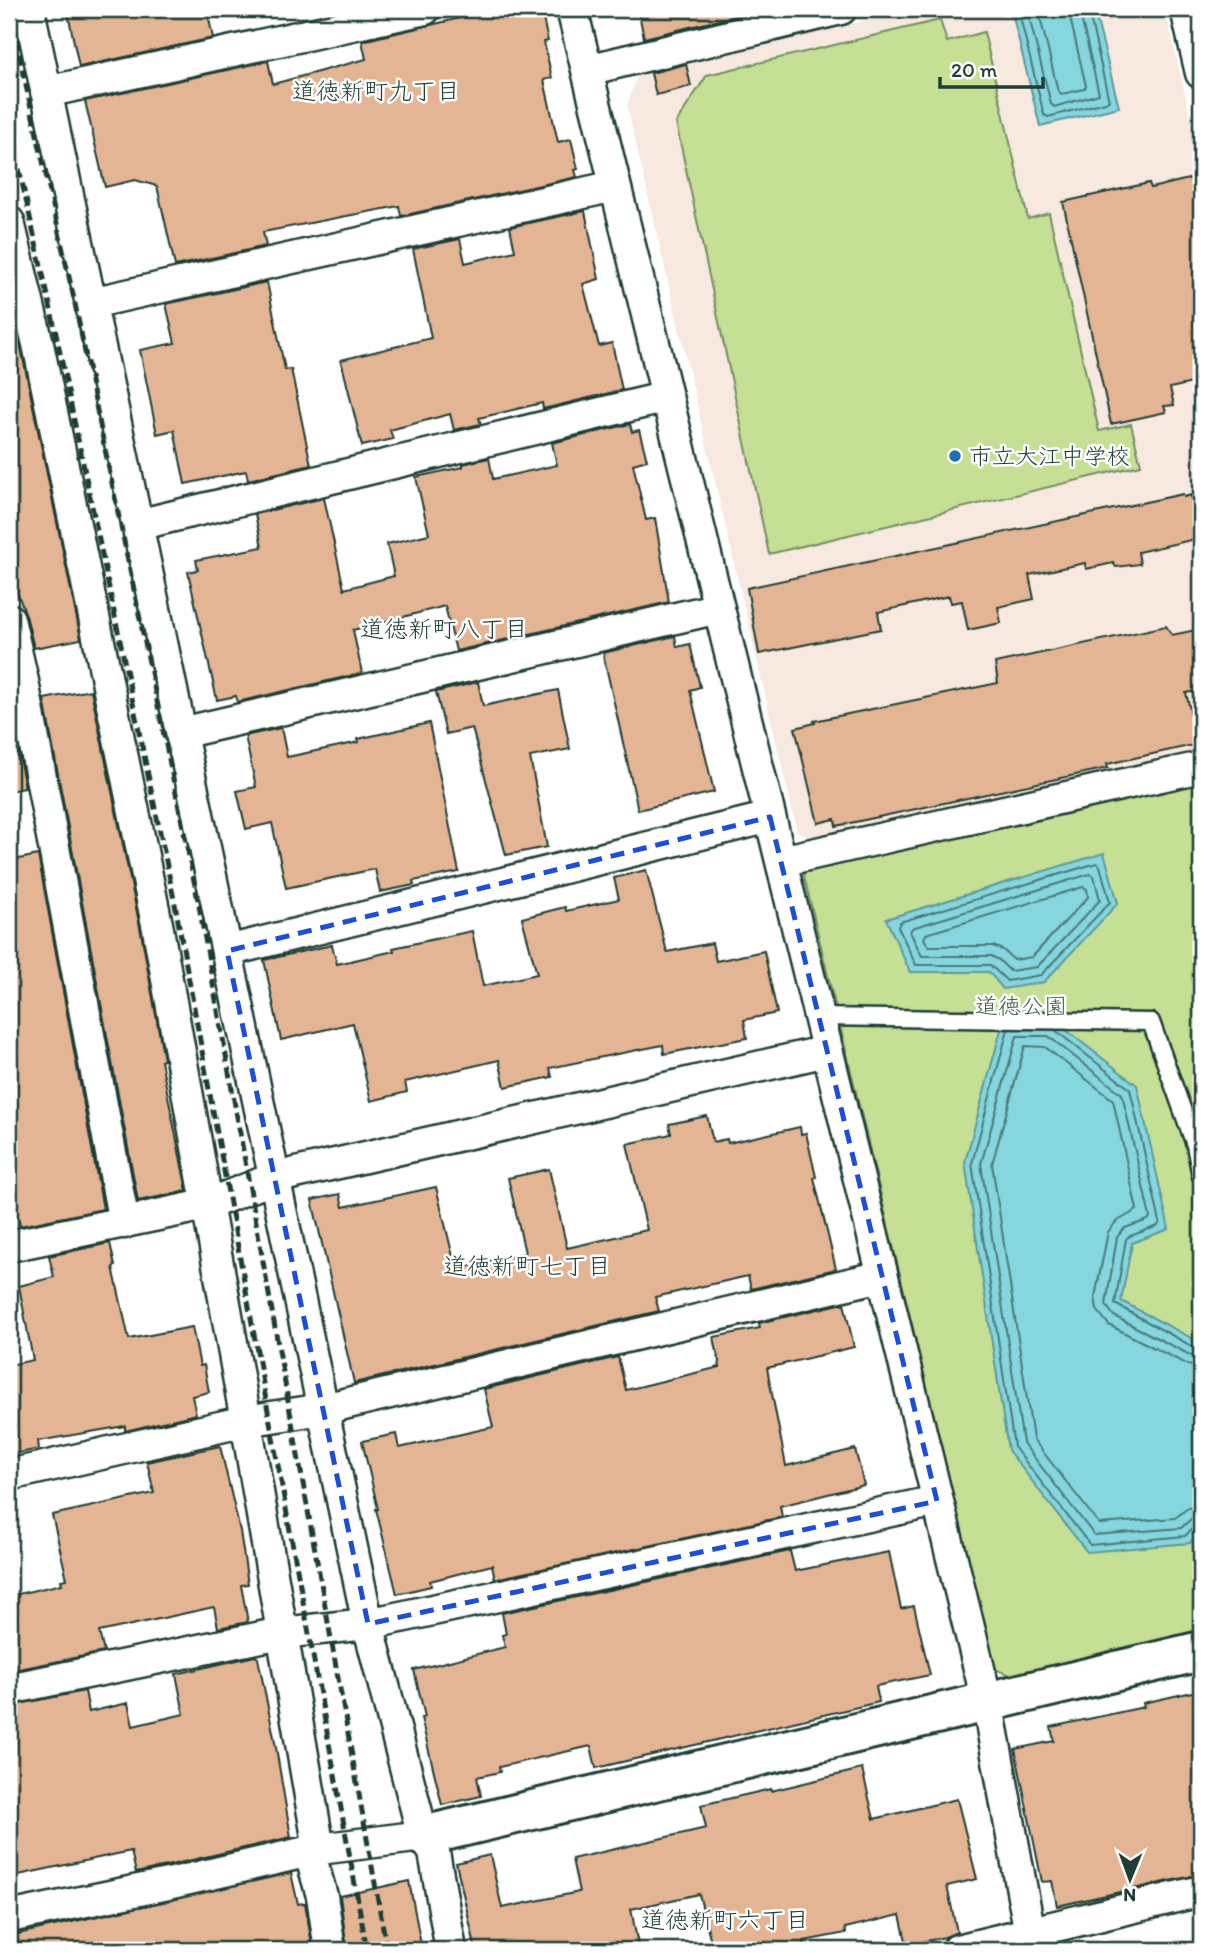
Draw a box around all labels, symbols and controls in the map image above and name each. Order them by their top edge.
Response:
scale bar [940,46,1044,90]
text: 20 m [951,57,998,82]
district label: 道徳新町九丁目 [292,76,460,105]
place label: 市立大江中学校 [969,442,1130,470]
marker: 市立大江中学校 [947,448,963,464]
district label: 道徳新町八丁目 [360,614,528,643]
park label: 道徳公園 [975,992,1067,1020]
district label: 道徳新町七丁目 [443,1251,611,1280]
north arrow [1094,1843,1164,1913]
text: N [1123,1884,1136,1907]
district label: 道徳新町六丁目 [641,1905,809,1934]

